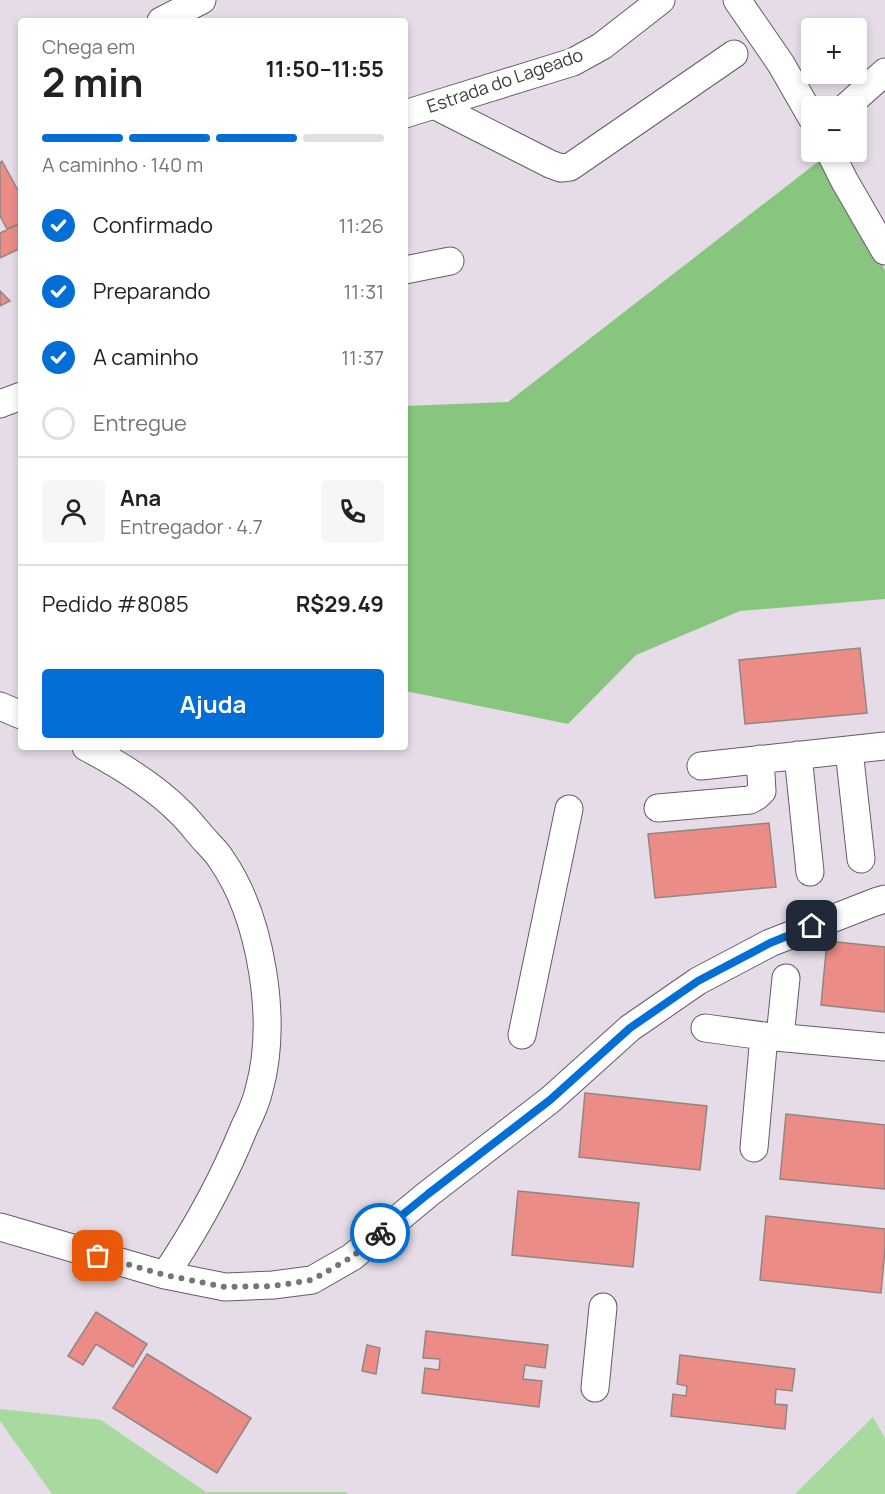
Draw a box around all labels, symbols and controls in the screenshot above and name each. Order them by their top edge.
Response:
map controls [801,18,867,162]
button: + [801,18,867,84]
text: Chega em [42,33,135,60]
street label: Estrada do Lageado [423,42,586,118]
text: 11:50–11:55 [265,54,384,84]
text: 2 min [42,55,143,109]
button: − [801,96,867,162]
text: A caminho · 140 m [42,151,203,178]
icon: check [42,209,75,242]
text: Confirmado [93,210,213,240]
text: 11:26 [339,212,384,239]
icon: check [42,275,75,308]
text: Preparando [93,276,211,306]
text: 11:31 [344,278,384,305]
icon: check [42,341,75,374]
text: A caminho [93,342,199,372]
text: 11:37 [341,344,384,371]
text: Entregue [93,408,187,438]
button: person [42,480,105,543]
button: phone [321,480,384,543]
text: Ana [120,483,161,513]
text: Entregador · 4.7 [120,513,263,540]
text: Pedido #8085 [42,589,189,619]
text: R$29.49 [296,589,384,619]
button: Ajuda [42,669,384,738]
pin [786,900,837,951]
icon: home [795,909,828,942]
courier [350,1203,410,1263]
icon: bike [364,1217,397,1250]
pin [72,1230,123,1281]
icon: bag [81,1239,114,1272]

